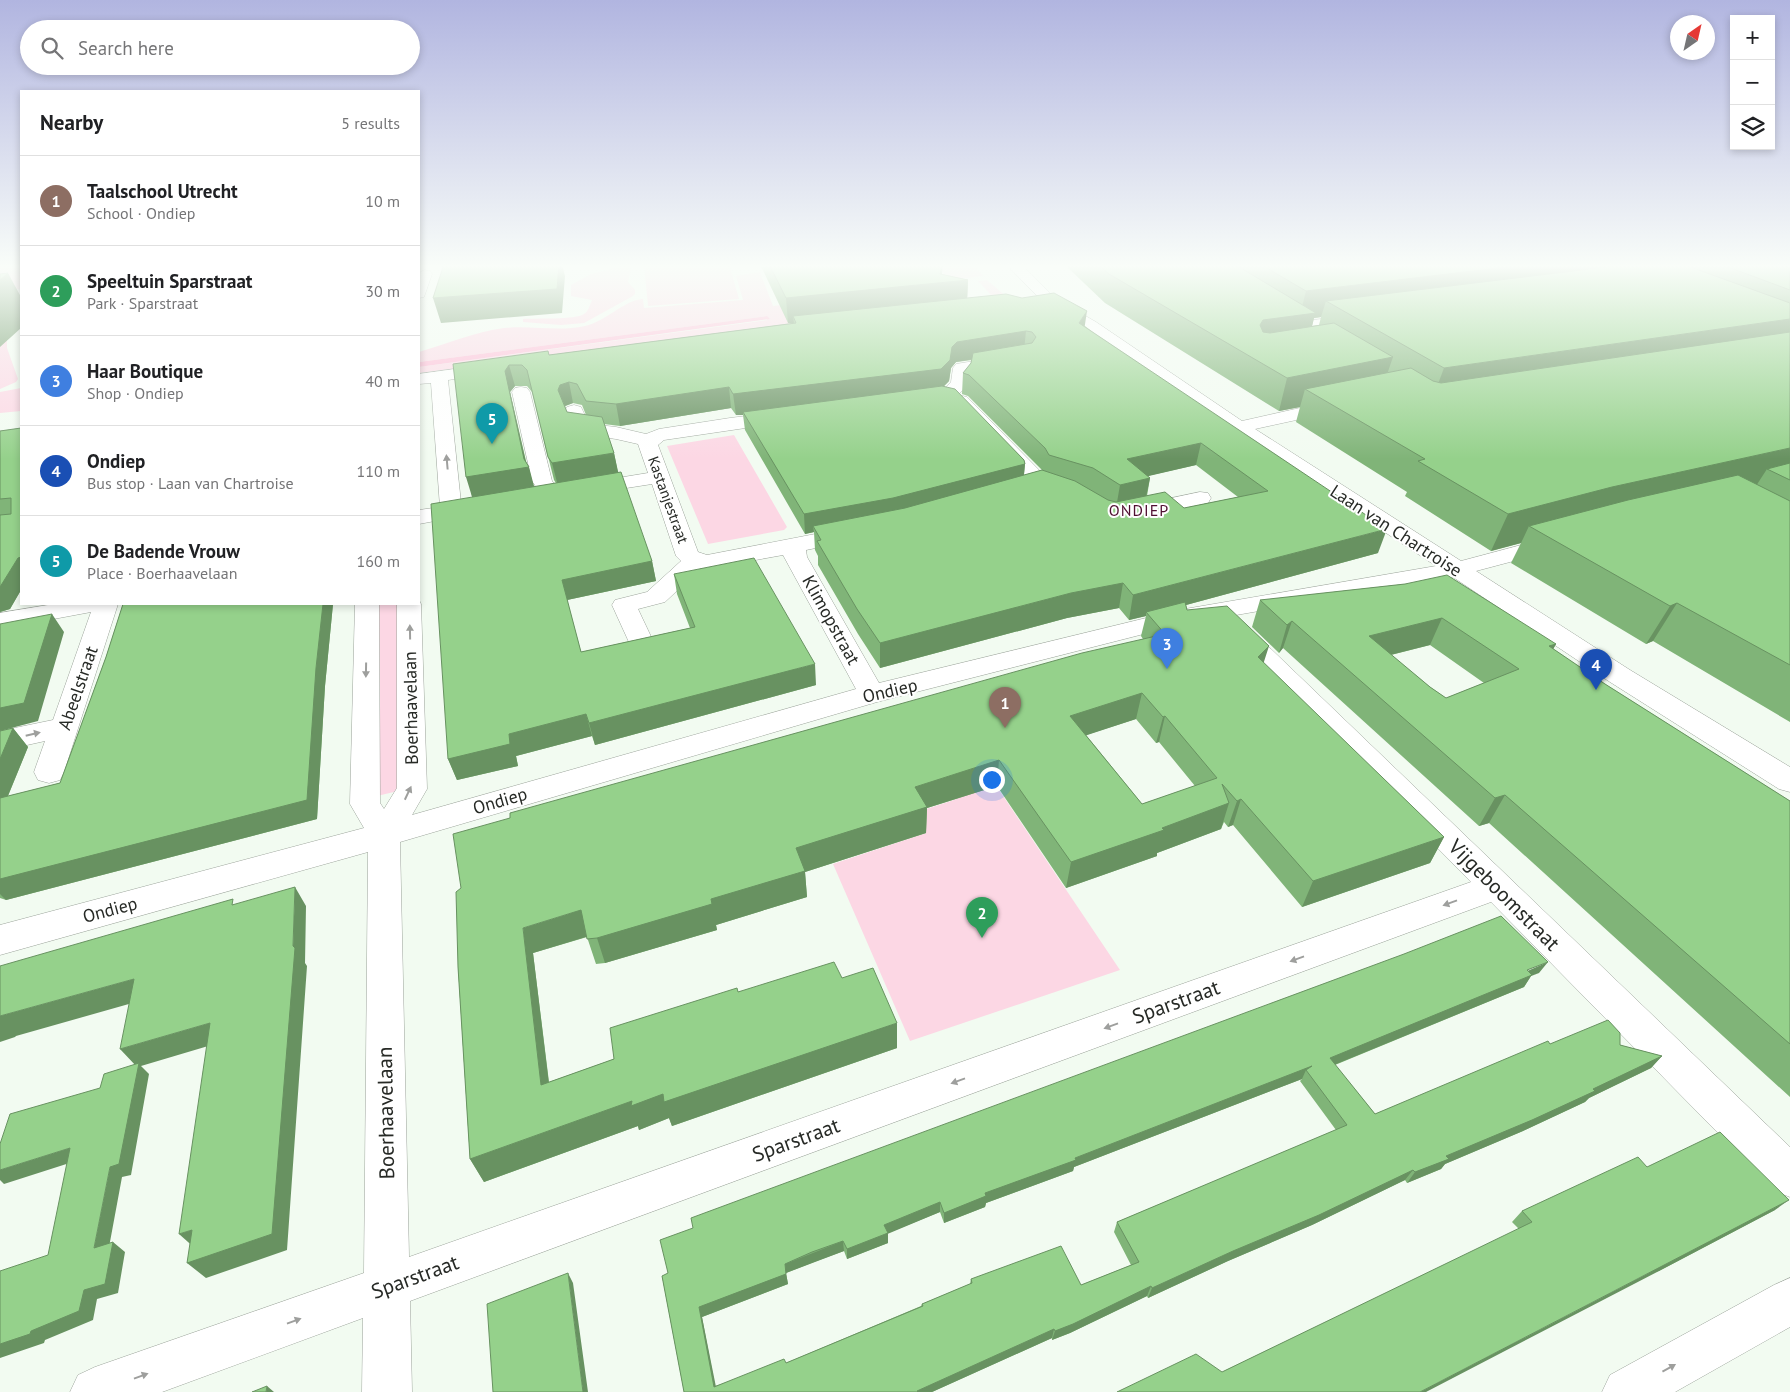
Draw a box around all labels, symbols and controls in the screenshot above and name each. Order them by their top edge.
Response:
north arrow [1670,15,1715,60]
map controls [1730,15,1775,150]
button: + [1730,15,1775,60]
search box [20,20,420,75]
icon: search [38,34,66,62]
text: Search here [78,36,174,60]
button: − [1730,60,1775,105]
button: layers [1730,105,1775,150]
text: Nearby [40,109,103,136]
text: 5 results [341,113,400,133]
text: Taalschool Utrecht [87,179,238,203]
text: 1 [51,191,61,211]
text: 10 m [365,191,400,211]
text: School · Ondiep [87,203,195,223]
text: Speeltuin Sparstraat [87,269,252,293]
text: 2 [51,281,61,301]
text: 30 m [365,281,400,301]
text: Park · Sparstraat [87,293,198,313]
text: Haar Boutique [87,359,203,383]
text: 3 [51,371,61,391]
text: 40 m [365,371,400,391]
text: Shop · Ondiep [87,383,184,403]
pin: 5 [476,403,508,444]
text: Ondiep [87,449,145,473]
one-way arrow [442,454,450,470]
street label: Kastanjestraat [644,454,693,546]
text: 4 [51,461,61,481]
text: 110 m [357,461,400,481]
text: Bus stop · Laan van Chartroise [87,473,294,493]
street label: Laan van Chartroise [1326,479,1467,582]
district label: ONDIEP [1109,500,1169,520]
text: De Badende Vrouw [87,539,240,563]
text: 5 [51,551,61,571]
text: 160 m [357,551,400,571]
text: Place · Boerhaavelaan [87,563,237,583]
street label: Klimopstraat [797,571,865,669]
one-way arrow [405,624,413,640]
pin: 3 [1151,628,1183,669]
street label: Abeelstraat [52,643,103,733]
pin: 4 [1580,649,1612,690]
street label: Boerhaavelaan [398,651,423,765]
one-way arrow [362,662,370,678]
street label: Ondiep [860,673,920,708]
pin: 1 [989,687,1021,728]
one-way arrow [25,730,40,738]
your location [979,767,1005,793]
street label: Ondiep [470,782,530,819]
one-way arrow [404,786,413,801]
street label: Vijgeboomstraat [1442,832,1566,956]
street label: Ondiep [80,891,140,928]
pin: 2 [966,897,998,938]
one-way arrow [1442,900,1457,907]
one-way arrow [1289,955,1304,963]
street label: Sparstraat [1128,973,1223,1030]
one-way arrow [1103,1022,1118,1030]
street label: Boerhaavelaan [371,1046,400,1180]
one-way arrow [950,1077,965,1085]
street label: Sparstraat [748,1111,843,1168]
street label: Sparstraat [367,1248,462,1305]
one-way arrow [287,1317,302,1324]
one-way arrow [1663,1364,1676,1373]
one-way arrow [134,1372,149,1379]

